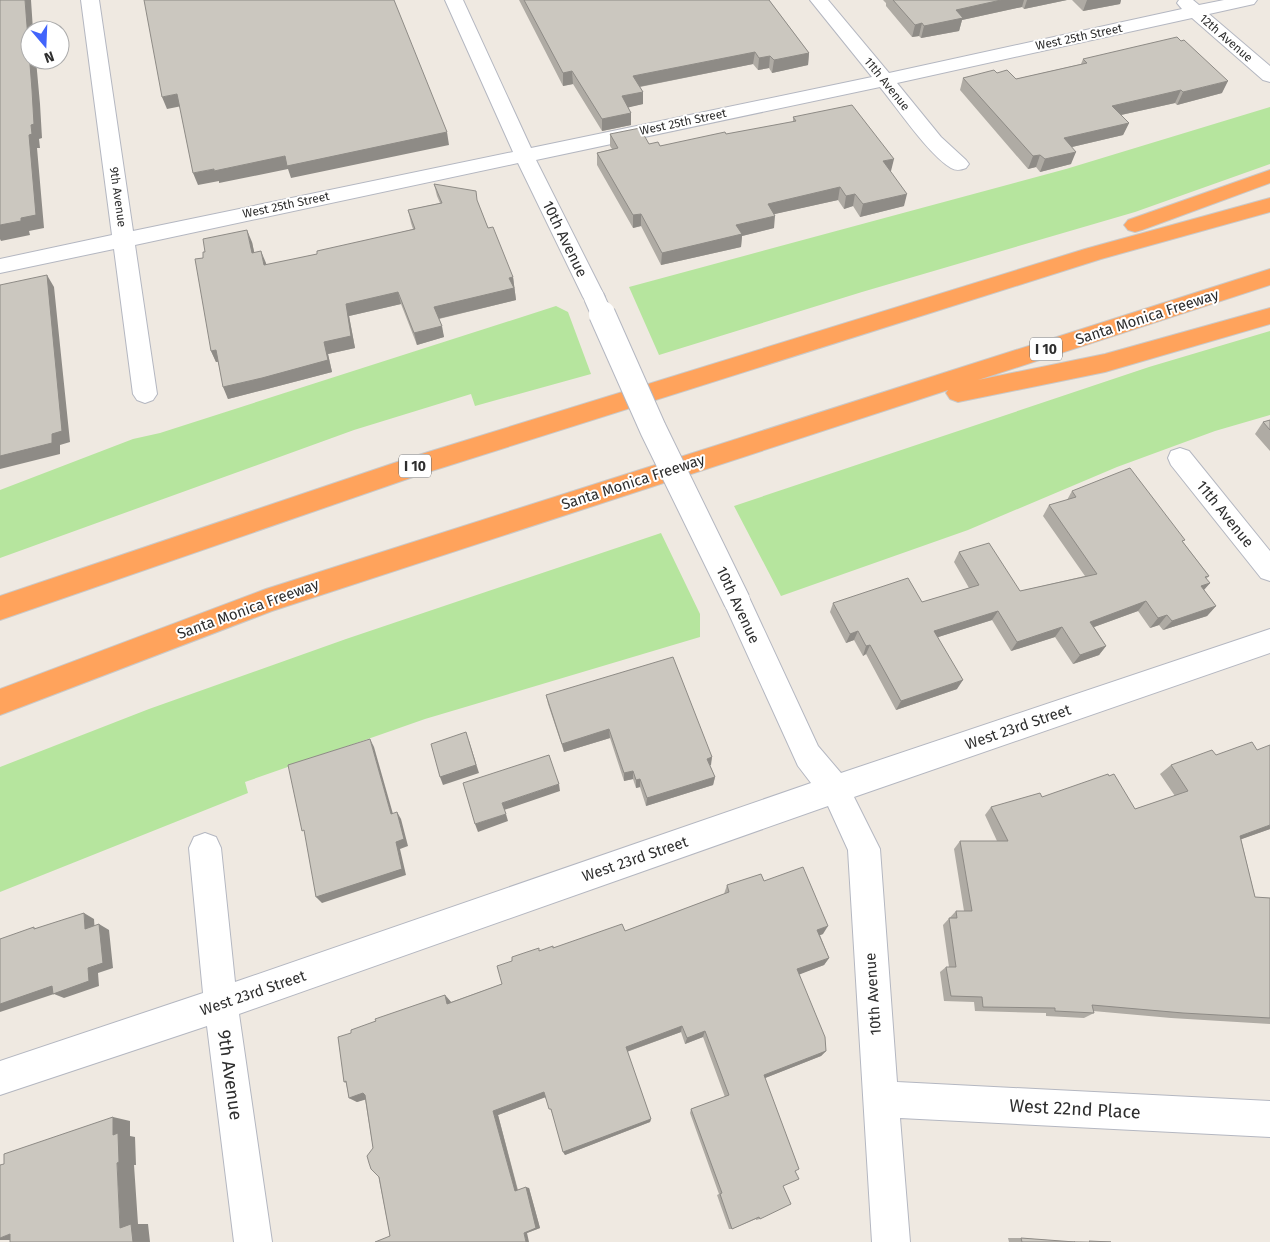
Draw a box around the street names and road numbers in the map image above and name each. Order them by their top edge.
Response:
street label: 12th Avenue [1197,11,1255,65]
street label: West 25th Street [1034,21,1124,53]
street label: 11th Avenue [861,54,913,114]
street label: West 25th Street [638,106,728,138]
street label: 9th Avenue [107,166,129,228]
street label: West 25th Street [241,189,331,221]
street label: 10th Avenue [539,198,591,280]
street label: Santa Monica Freeway [1073,285,1222,349]
road number: I 10 [1030,338,1062,360]
street label: Santa Monica Freeway [559,450,708,514]
road number: I 10 [399,454,431,478]
street label: 11th Avenue [1193,477,1257,551]
street label: 10th Avenue [712,564,764,646]
street label: Santa Monica Freeway [175,575,322,643]
street label: West 23rd Street [963,700,1074,754]
street label: West 23rd Street [580,832,691,886]
street label: 10th Avenue [861,952,885,1036]
street label: West 23rd Street [198,966,309,1020]
street label: 9th Avenue [213,1028,247,1122]
street label: West 22nd Place [1009,1095,1141,1123]

